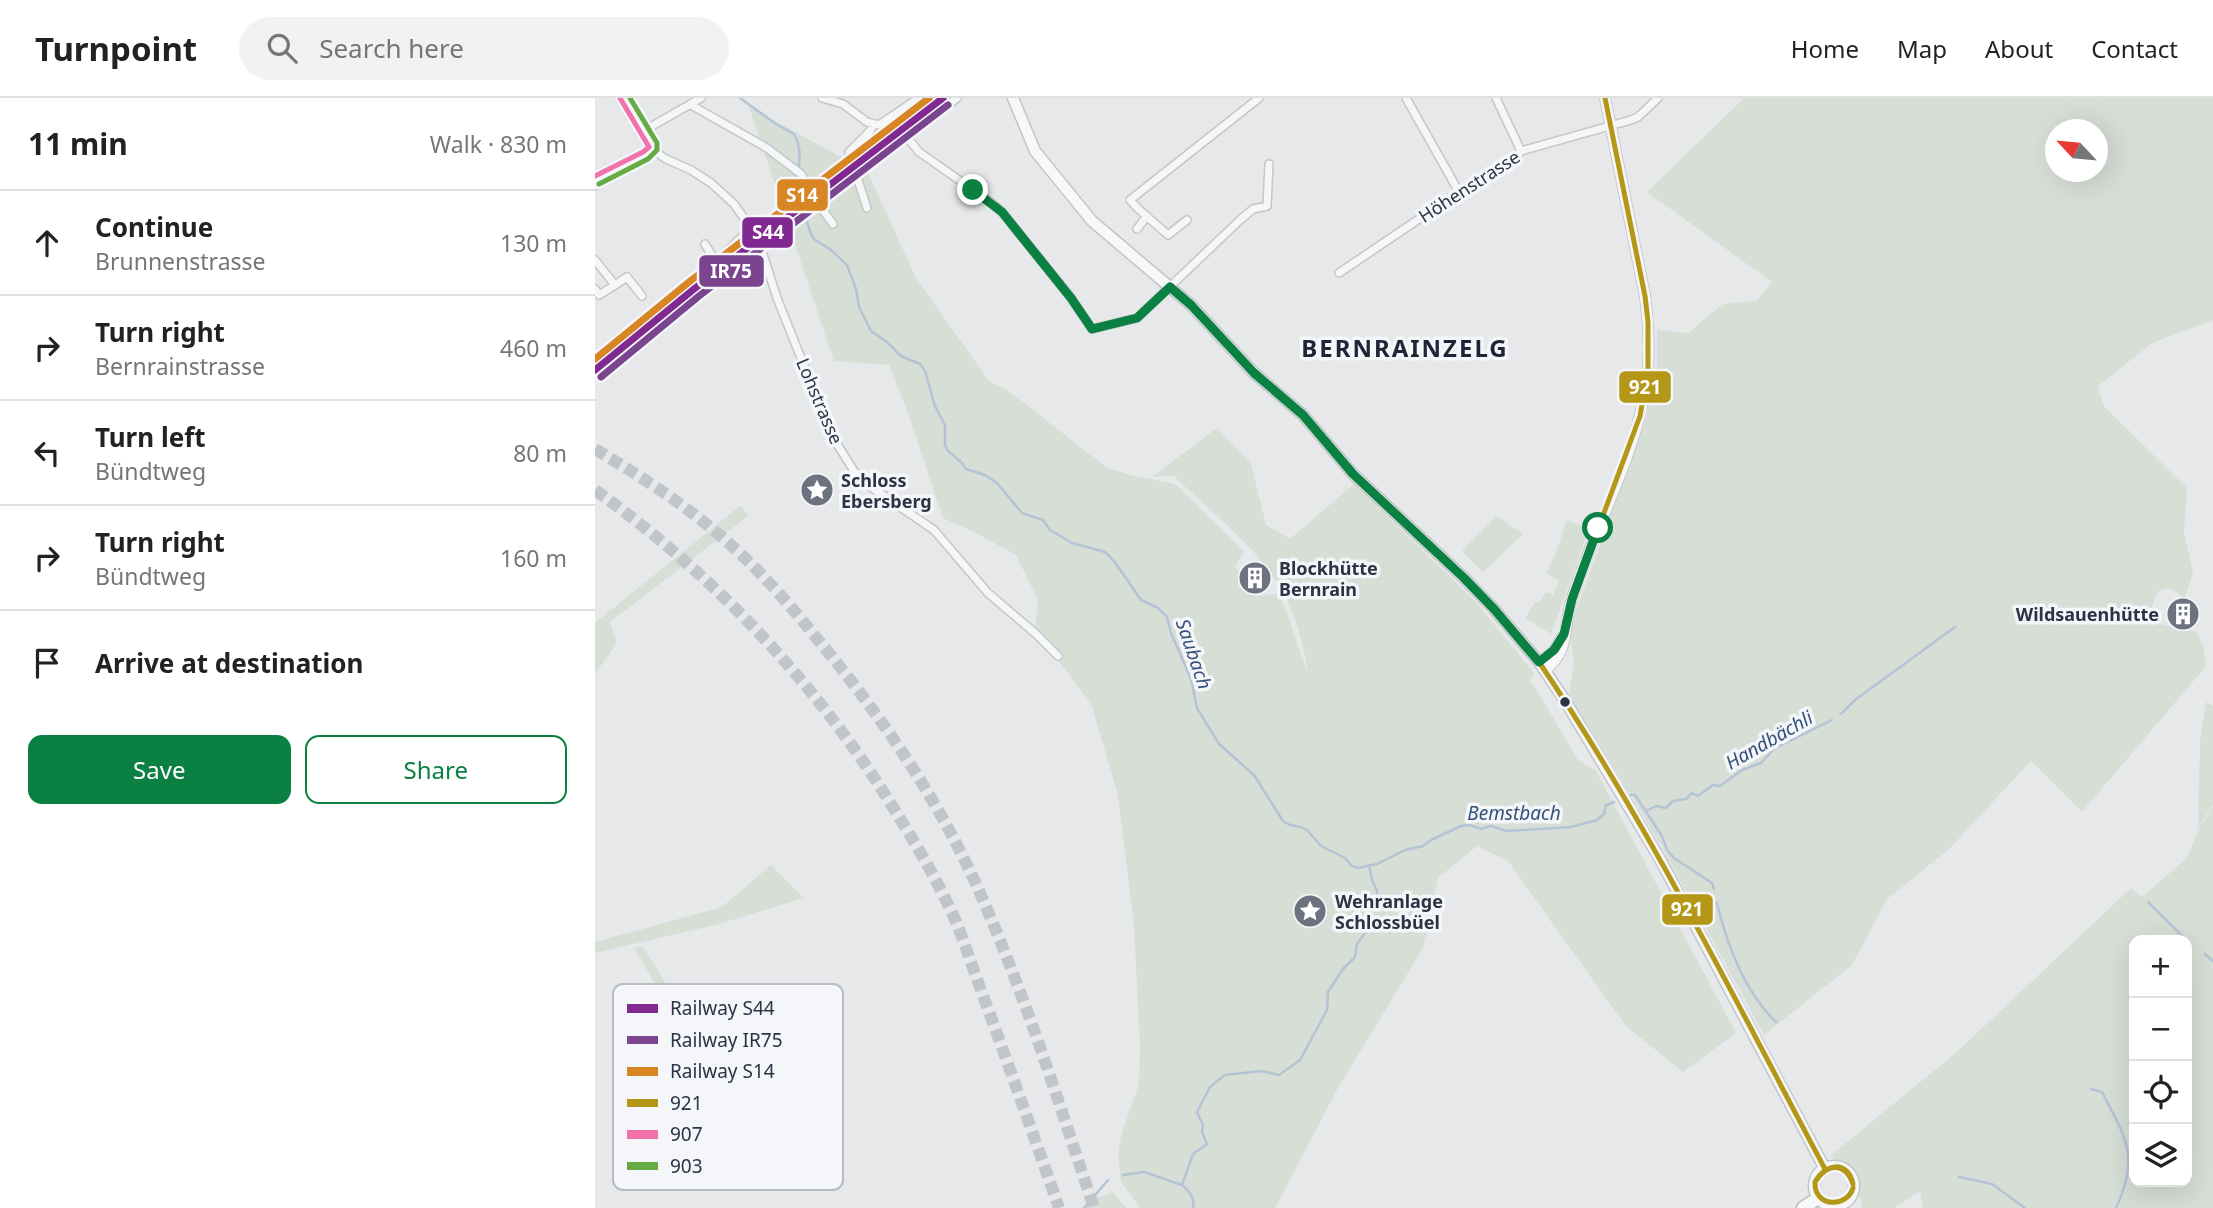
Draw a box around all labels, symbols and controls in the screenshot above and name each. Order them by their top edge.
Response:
search box [239,17,729,80]
text: Turnpoint [35,26,197,71]
icon: search [263,29,301,67]
text: Search here [319,30,464,66]
text: Home [1791,32,1859,65]
text: Map [1897,32,1947,65]
text: About [1985,32,2053,65]
text: Contact [2091,32,2178,65]
north arrow [2045,119,2108,182]
text: 11 min [28,123,128,164]
text: Walk · 830 m [430,128,567,160]
street label: Höhenstrasse [1414,144,1524,228]
route end [957,174,988,205]
line badge: S14 [776,178,829,212]
text: S14 [786,182,818,208]
text: Continue [95,209,213,245]
line badge: S44 [741,216,794,249]
text: S44 [752,219,784,245]
icon: ahead [28,224,66,262]
text: 130 m [500,227,567,259]
text: Brunnenstrasse [95,245,266,277]
line badge: IR75 [698,254,765,288]
text: IR75 [710,258,752,284]
text: Turn right [95,314,225,350]
icon: right [28,329,66,367]
district label: BERNRAINZELG [1301,331,1509,364]
text: 460 m [500,332,567,364]
text: Bernrainstrasse [95,350,265,382]
street label: Lohstrasse [791,354,849,448]
line badge: 921 [1618,370,1672,404]
text: 921 [1629,374,1661,400]
text: Turn left [95,419,206,455]
icon: left [28,434,66,472]
text: 80 m [513,437,567,469]
text: Bündtweg [95,455,206,487]
place label: Schloss Ebersberg [841,468,932,513]
place icon: Schloss Ebersberg [798,471,836,509]
route start [1582,512,1613,543]
text: Turn right [95,524,225,560]
icon: right [28,539,66,577]
text: 160 m [500,542,567,574]
place label: Blockhütte Bernrain [1279,556,1378,601]
building icon: Blockhütte Bernrain [1236,559,1274,597]
text: Bündtweg [95,560,206,592]
building icon: Wildsauenhütte [2164,595,2202,633]
place label: Wildsauenhütte [2016,602,2159,626]
water label: Saubach [1170,615,1218,693]
icon: arrive [28,644,66,682]
text: Arrive at destination [95,645,364,681]
unlabelled marker [1558,695,1572,709]
water label: Handbächli [1721,704,1818,775]
button: Save [28,735,291,804]
button: Share [305,735,567,804]
water label: Bemstbach [1467,800,1561,826]
place label: Wehranlage Schlossbüel [1335,889,1443,934]
place icon: Wehranlage Schlossbüel [1291,892,1329,930]
line badge: 921 [1661,893,1714,926]
text: 921 [1671,896,1703,922]
map controls [2129,935,2192,1187]
button: + [2129,935,2192,998]
legend [613,984,843,1190]
text: Railway S44 [670,995,775,1021]
button: − [2129,998,2192,1061]
text: Railway IR75 [670,1027,783,1053]
text: Railway S14 [670,1058,775,1084]
button: locate [2129,1061,2192,1124]
text: 921 [670,1090,703,1116]
text: 907 [670,1121,703,1147]
button: layers [2129,1124,2192,1187]
text: 903 [670,1153,703,1179]

